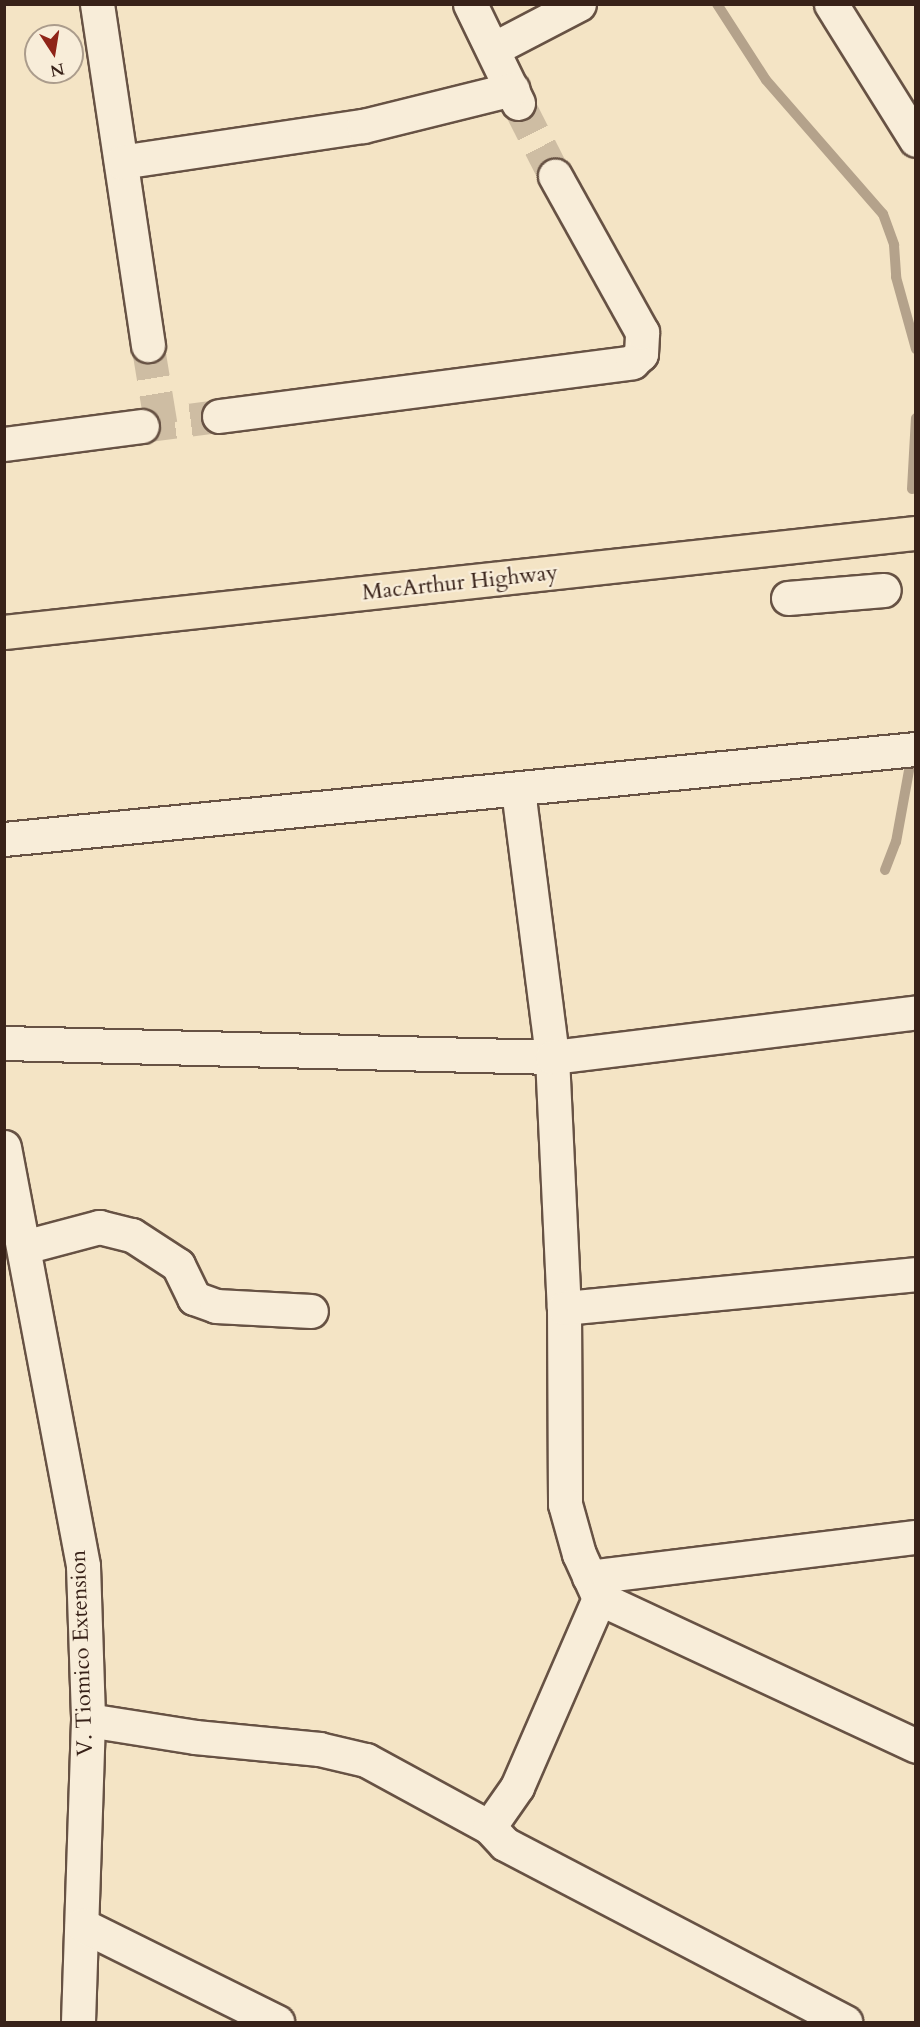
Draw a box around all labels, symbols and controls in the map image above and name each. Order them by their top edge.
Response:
north arrow [24,24,84,84]
text: N [48,57,66,82]
street label: MacArthur Highway [361,560,559,606]
street label: V. Tiomico Extension [65,1549,99,1757]

